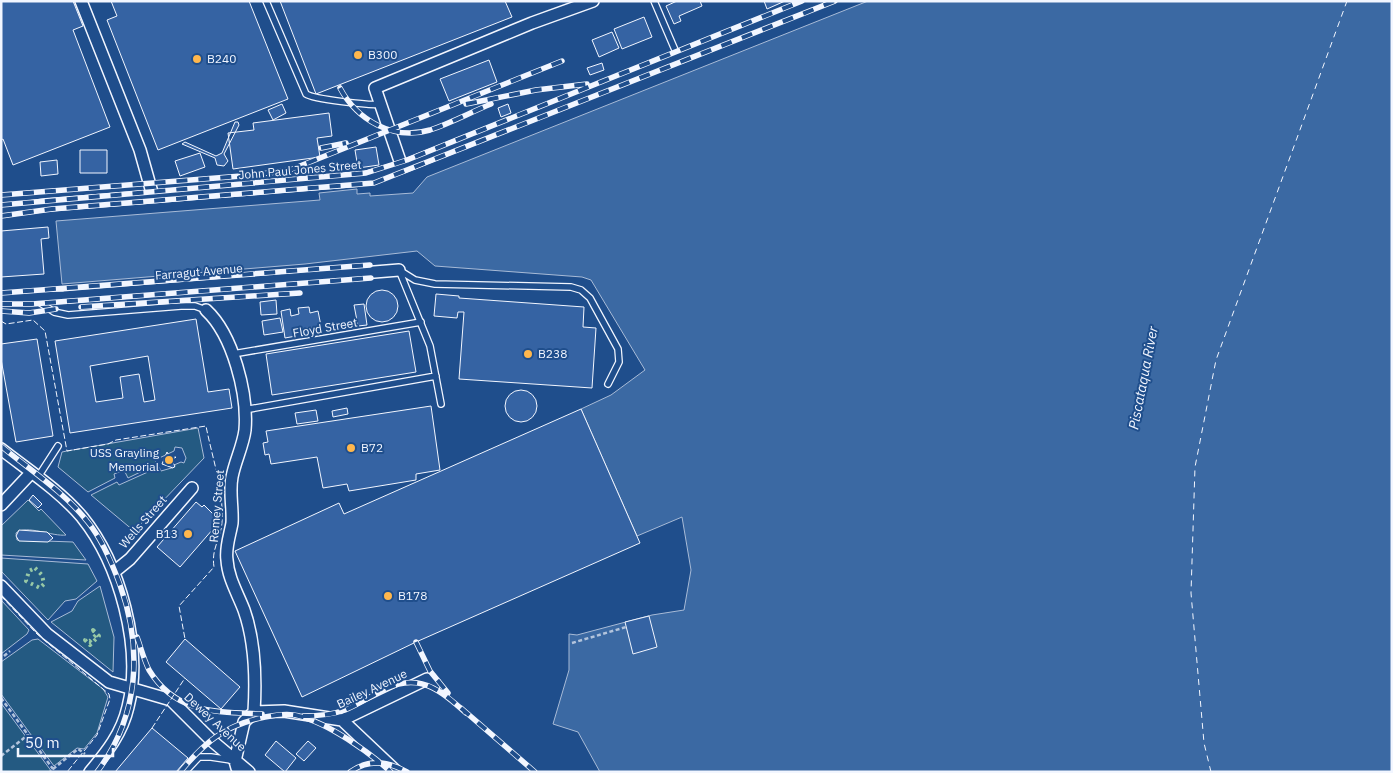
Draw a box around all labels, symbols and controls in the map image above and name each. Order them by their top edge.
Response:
place label: B300 [368,47,397,62]
marker: B300 [352,49,364,61]
place label: B240 [207,51,236,66]
marker: B240 [191,53,203,65]
street label: John Paul Jones Street [238,157,362,182]
street label: Farragut Avenue [154,260,244,283]
street label: Floyd Street [291,314,358,341]
water label: Piscataqua River [1124,324,1162,431]
place label: B238 [538,346,567,361]
marker: B238 [522,348,534,360]
place label: B72 [361,440,383,455]
marker: B72 [345,442,357,454]
place label: USS Grayling Memorial [90,445,160,474]
marker: USS Grayling Memorial [163,454,175,466]
street label: Remey Street [206,469,227,543]
street label: Wells Street [116,492,170,551]
place label: B13 [156,526,178,541]
marker: B13 [182,528,194,540]
place label: B178 [398,588,427,603]
marker: B178 [382,590,394,602]
street label: Bailey Avenue [334,666,410,711]
street label: Dewey Avenue [181,689,250,754]
scale bar [18,726,112,758]
text: 50 m [25,733,60,752]

